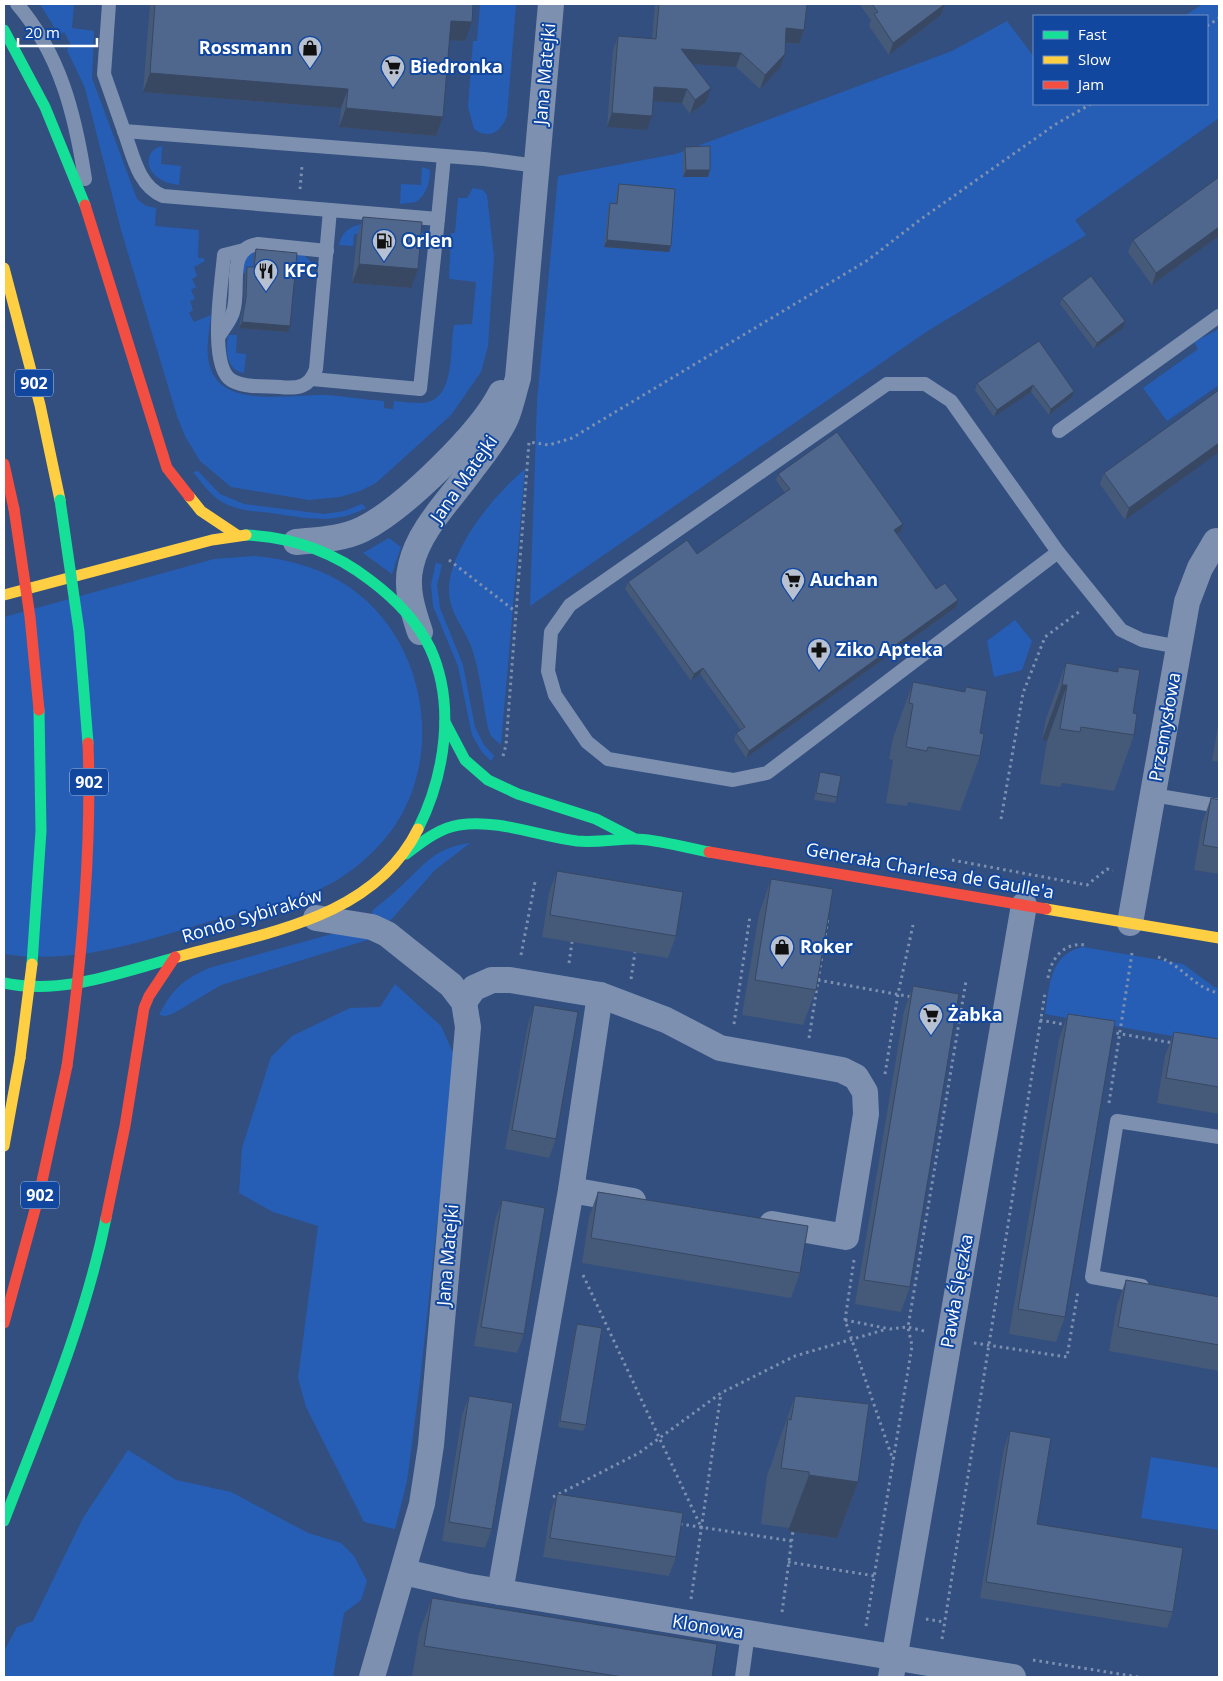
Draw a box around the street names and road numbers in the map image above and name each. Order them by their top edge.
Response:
street label: Jana Matejki [527,22,560,128]
road number: 902 [15,369,53,396]
street label: Jana Matejki [423,430,502,529]
street label: Przemysłowa [1143,670,1185,783]
road number: 902 [70,769,108,796]
street label: Generała Charlesa de Gaulle'a [804,836,1056,904]
street label: Rondo Sybiraków [179,882,325,948]
road number: 902 [21,1182,59,1208]
street label: Jana Matejki [430,1203,463,1309]
street label: Pawła Ślęczka [934,1232,978,1350]
street label: Klonowa [671,1609,746,1644]

